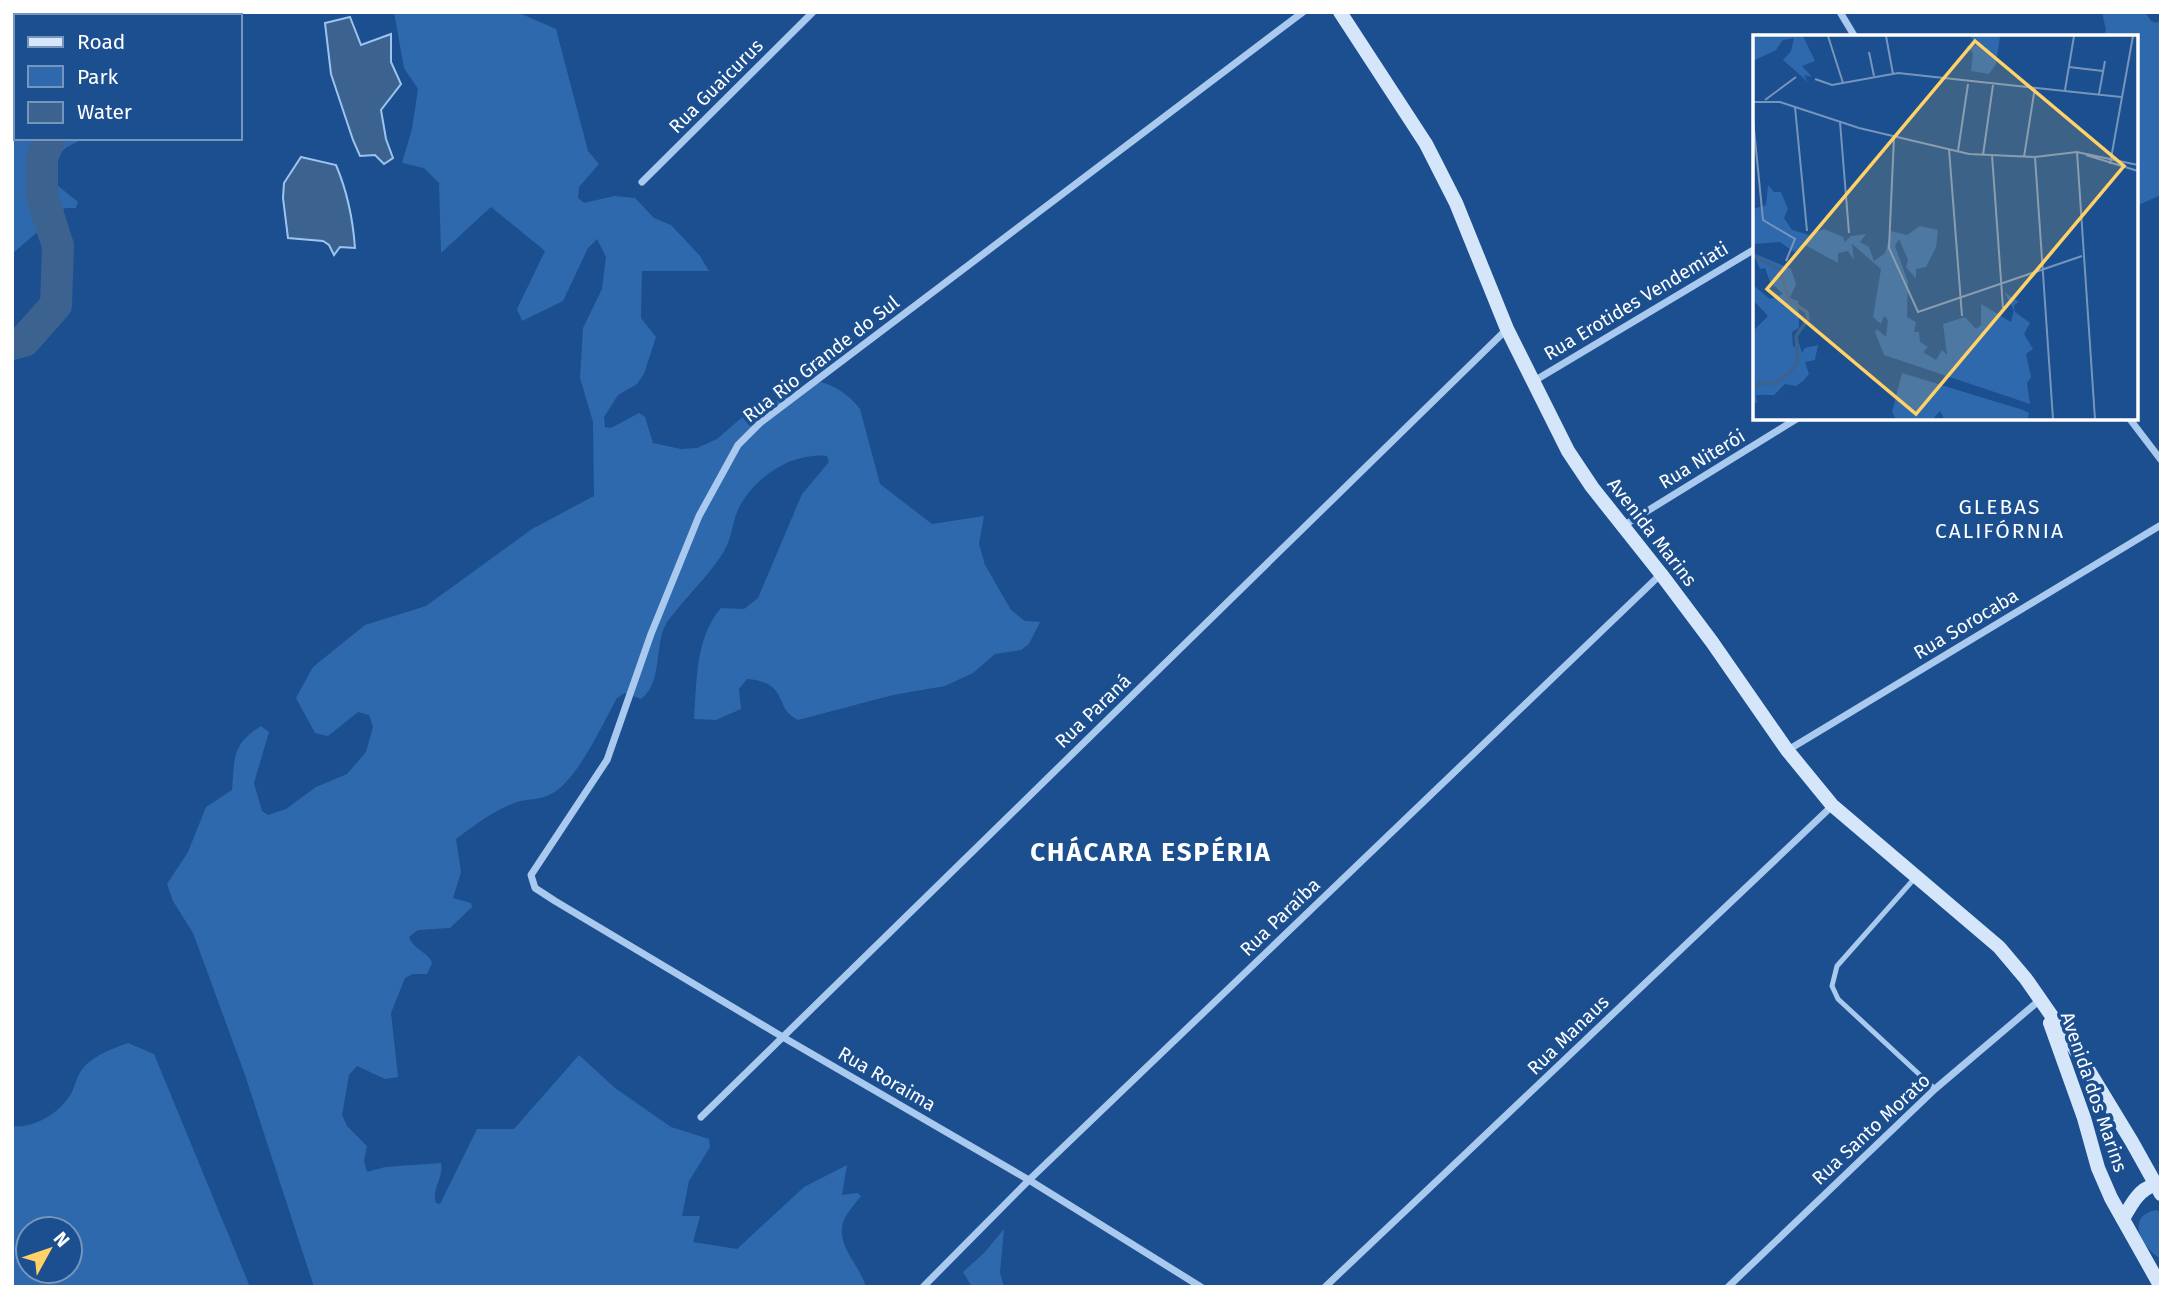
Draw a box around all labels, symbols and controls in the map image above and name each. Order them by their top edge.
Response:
legend [14,14,242,140]
text: Road [77,29,125,55]
street label: Rua Guaicurus [664,34,768,138]
inset map [1753,35,2138,420]
text: Park [77,64,119,90]
text: Water [77,99,132,125]
street label: Rua Erotides Vendemiati [1540,237,1732,365]
street label: Rua Rio Grande do Sul [738,290,904,427]
street label: Rua Niterói [1655,424,1749,494]
street label: Avenida Marins [1602,473,1702,591]
district label: GLEBAS CALIFÓRNIA [1935,494,2065,544]
street label: Rua Sorocaba [1910,584,2022,664]
street label: Rua Paraná [1050,669,1136,753]
district label: CHÁCARA ESPÉRIA [1030,836,1272,868]
street label: Rua Paraíba [1235,873,1325,961]
street label: Rua Manaus [1522,990,1614,1080]
street label: Avenida dos Marins [2056,1009,2132,1175]
street label: Rua Roraima [834,1042,940,1116]
street label: Rua Santo Morato [1807,1068,1935,1190]
north arrow [14,1215,84,1285]
text: N [49,1227,75,1252]

